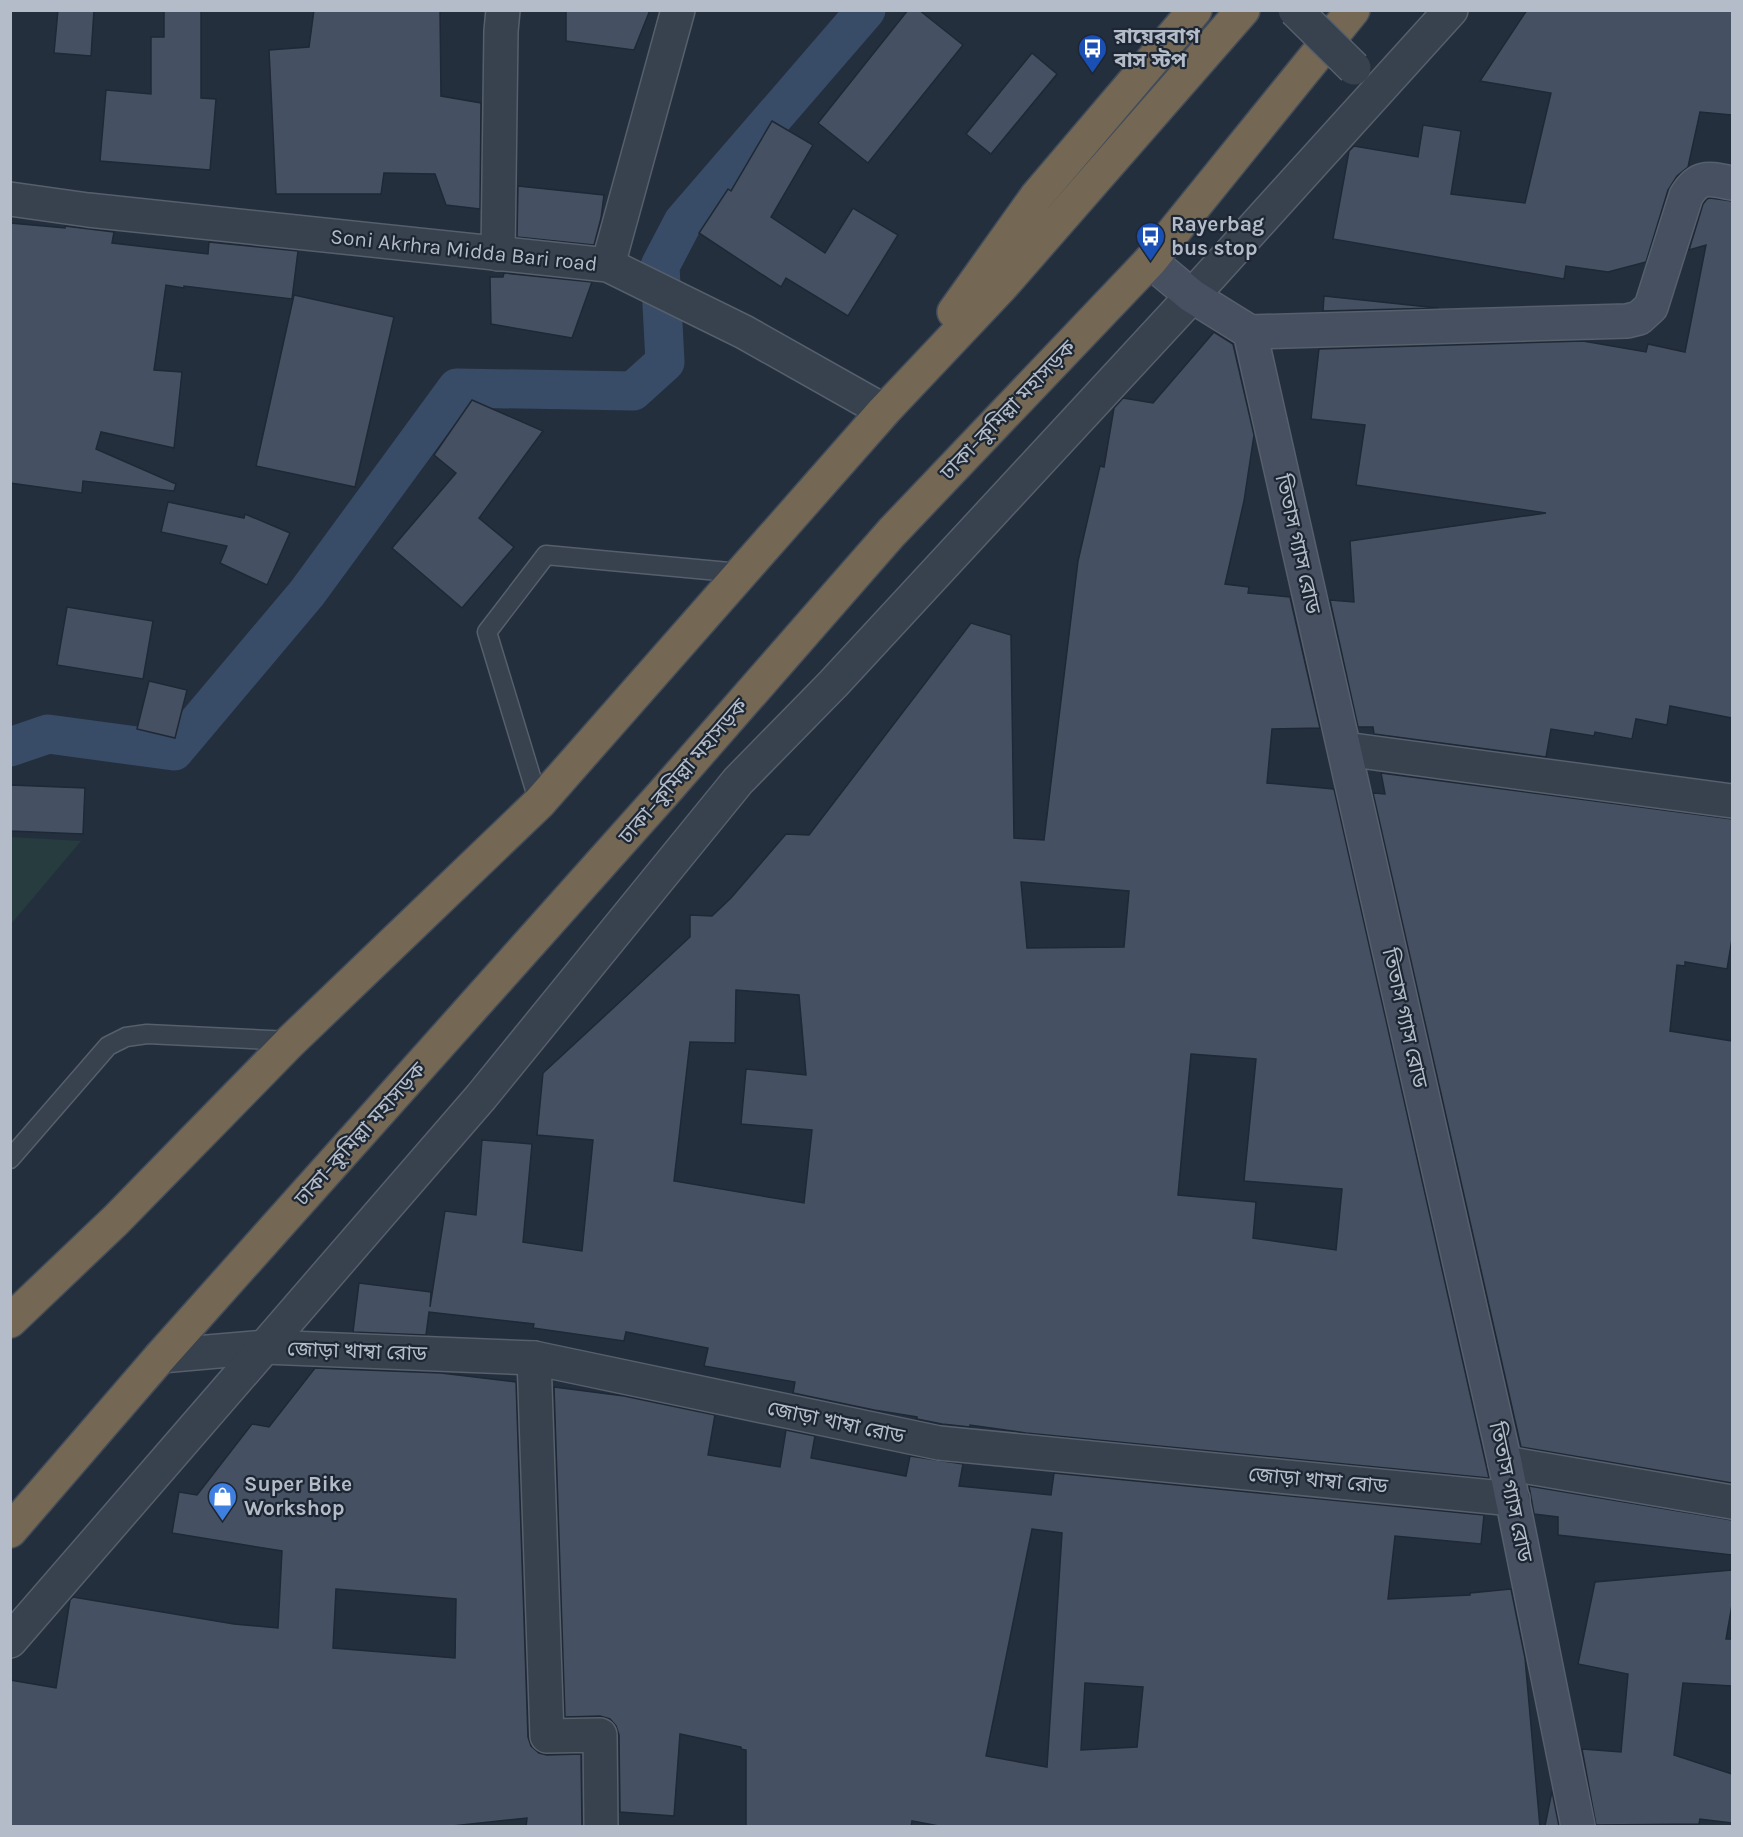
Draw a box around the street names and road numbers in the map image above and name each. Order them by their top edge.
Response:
street label: Soni Akrhra Midda Bari road [329,224,599,276]
street label: ঢাকা–কুমিল্লা মহাসড়ক [935,335,1081,485]
street label: তিতাস গ্যাস রোড [1270,471,1326,617]
street label: ঢাকা–কুমিল্লা মহাসড়ক [613,693,753,849]
street label: তিতাস গ্যাস রোড [1377,945,1433,1091]
street label: ঢাকা–কুমিল্লা মহাসড়ক [289,1057,431,1211]
street label: জোড়া খাম্বা রোড [287,1337,428,1365]
street label: জোড়া খাম্বা রোড [765,1396,908,1448]
street label: তিতাস গ্যাস রোড [1484,1419,1538,1565]
street label: জোড়া খাম্বা রোড [1247,1462,1390,1498]

